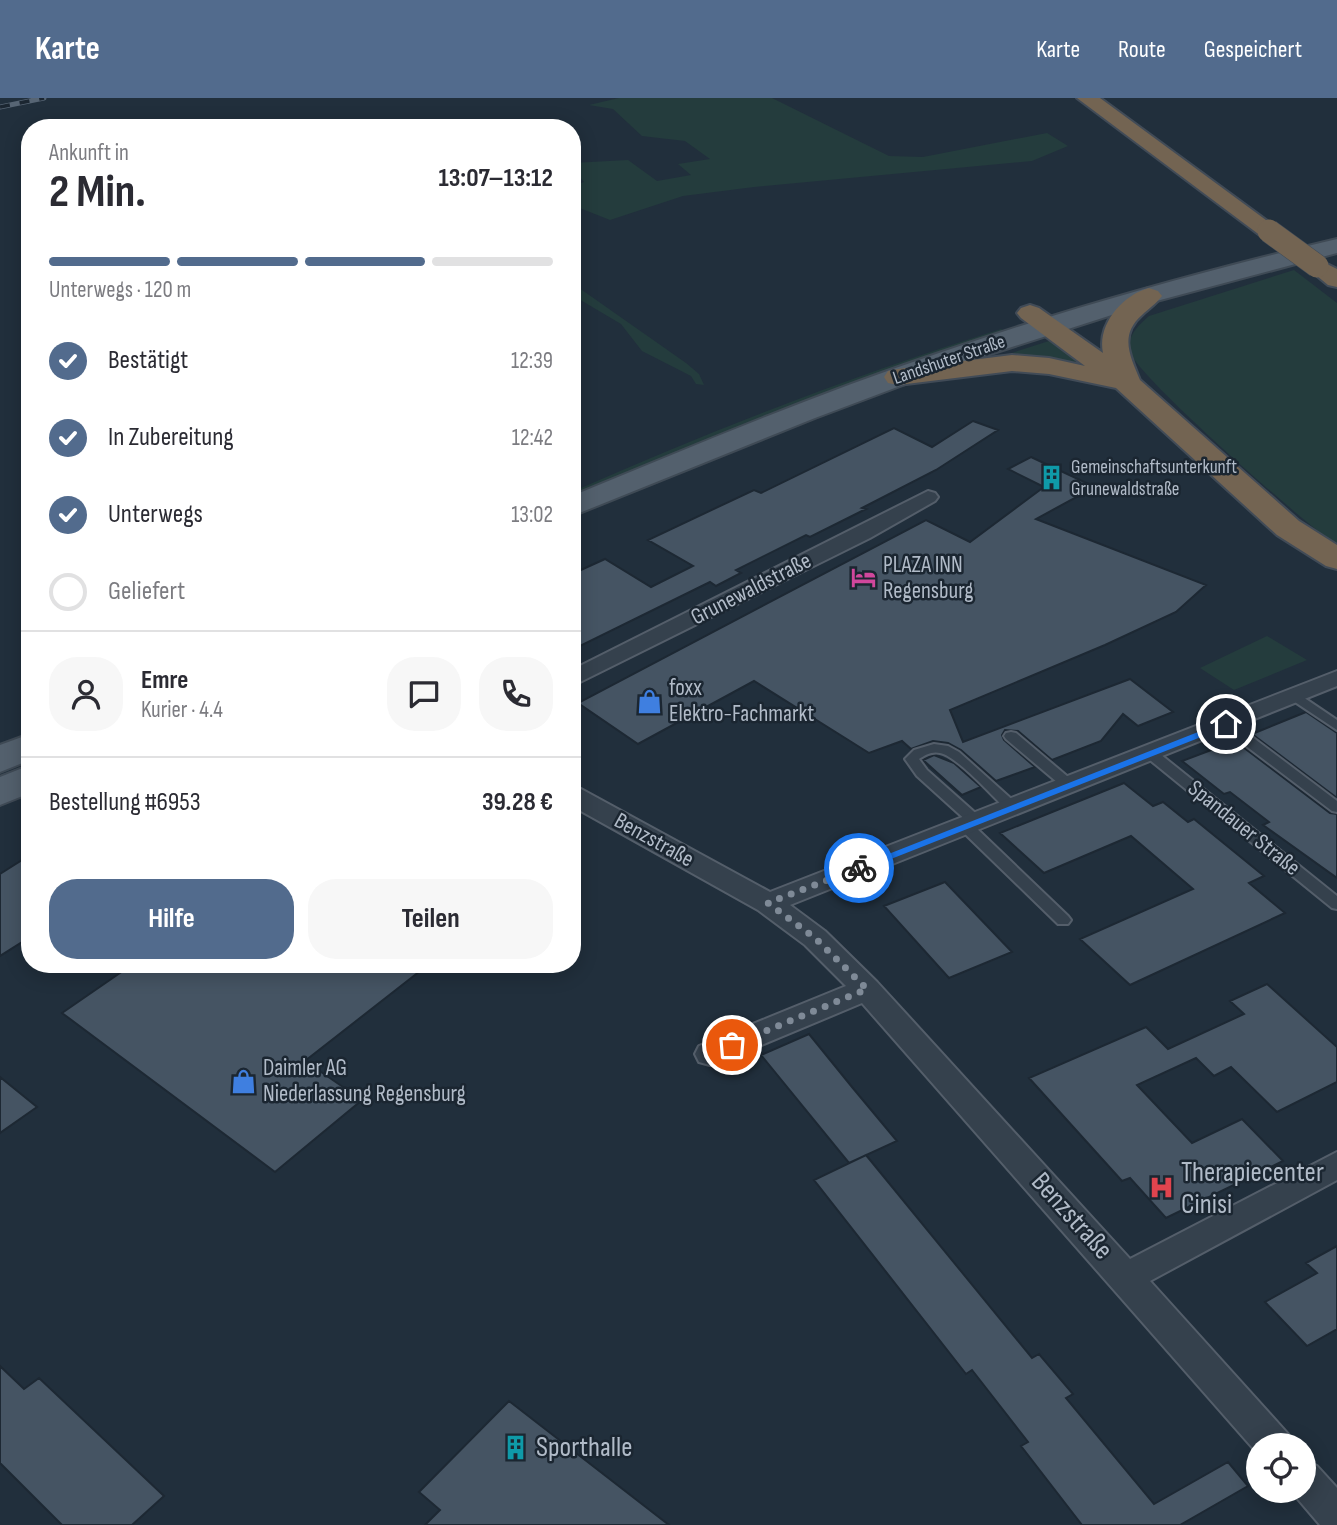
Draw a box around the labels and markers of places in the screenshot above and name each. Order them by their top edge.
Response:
place label: Gemeinschaftsunterkunft Grunewaldstraße [1071,456,1237,501]
building icon: Gemeinschaftsunterkunft Grunewaldstraße [1037,464,1065,492]
place label: PLAZA INN Regensburg [883,551,973,605]
hotel icon: PLAZA INN Regensburg [849,564,877,592]
place label: foxx Elektro-Fachmarkt [669,674,814,728]
shop icon: foxx Elektro-Fachmarkt [635,687,663,715]
pin [1196,694,1256,754]
pin [702,1015,762,1075]
place label: Daimler AG Niederlassung Regensburg [263,1054,466,1108]
shop icon: Daimler AG Niederlassung Regensburg [229,1067,257,1095]
place label: Therapiecenter Cinisi [1181,1156,1324,1221]
hospital icon: Therapiecenter Cinisi [1147,1174,1175,1202]
place label: Sporthalle [536,1431,633,1464]
building icon: Sporthalle [502,1433,530,1461]

